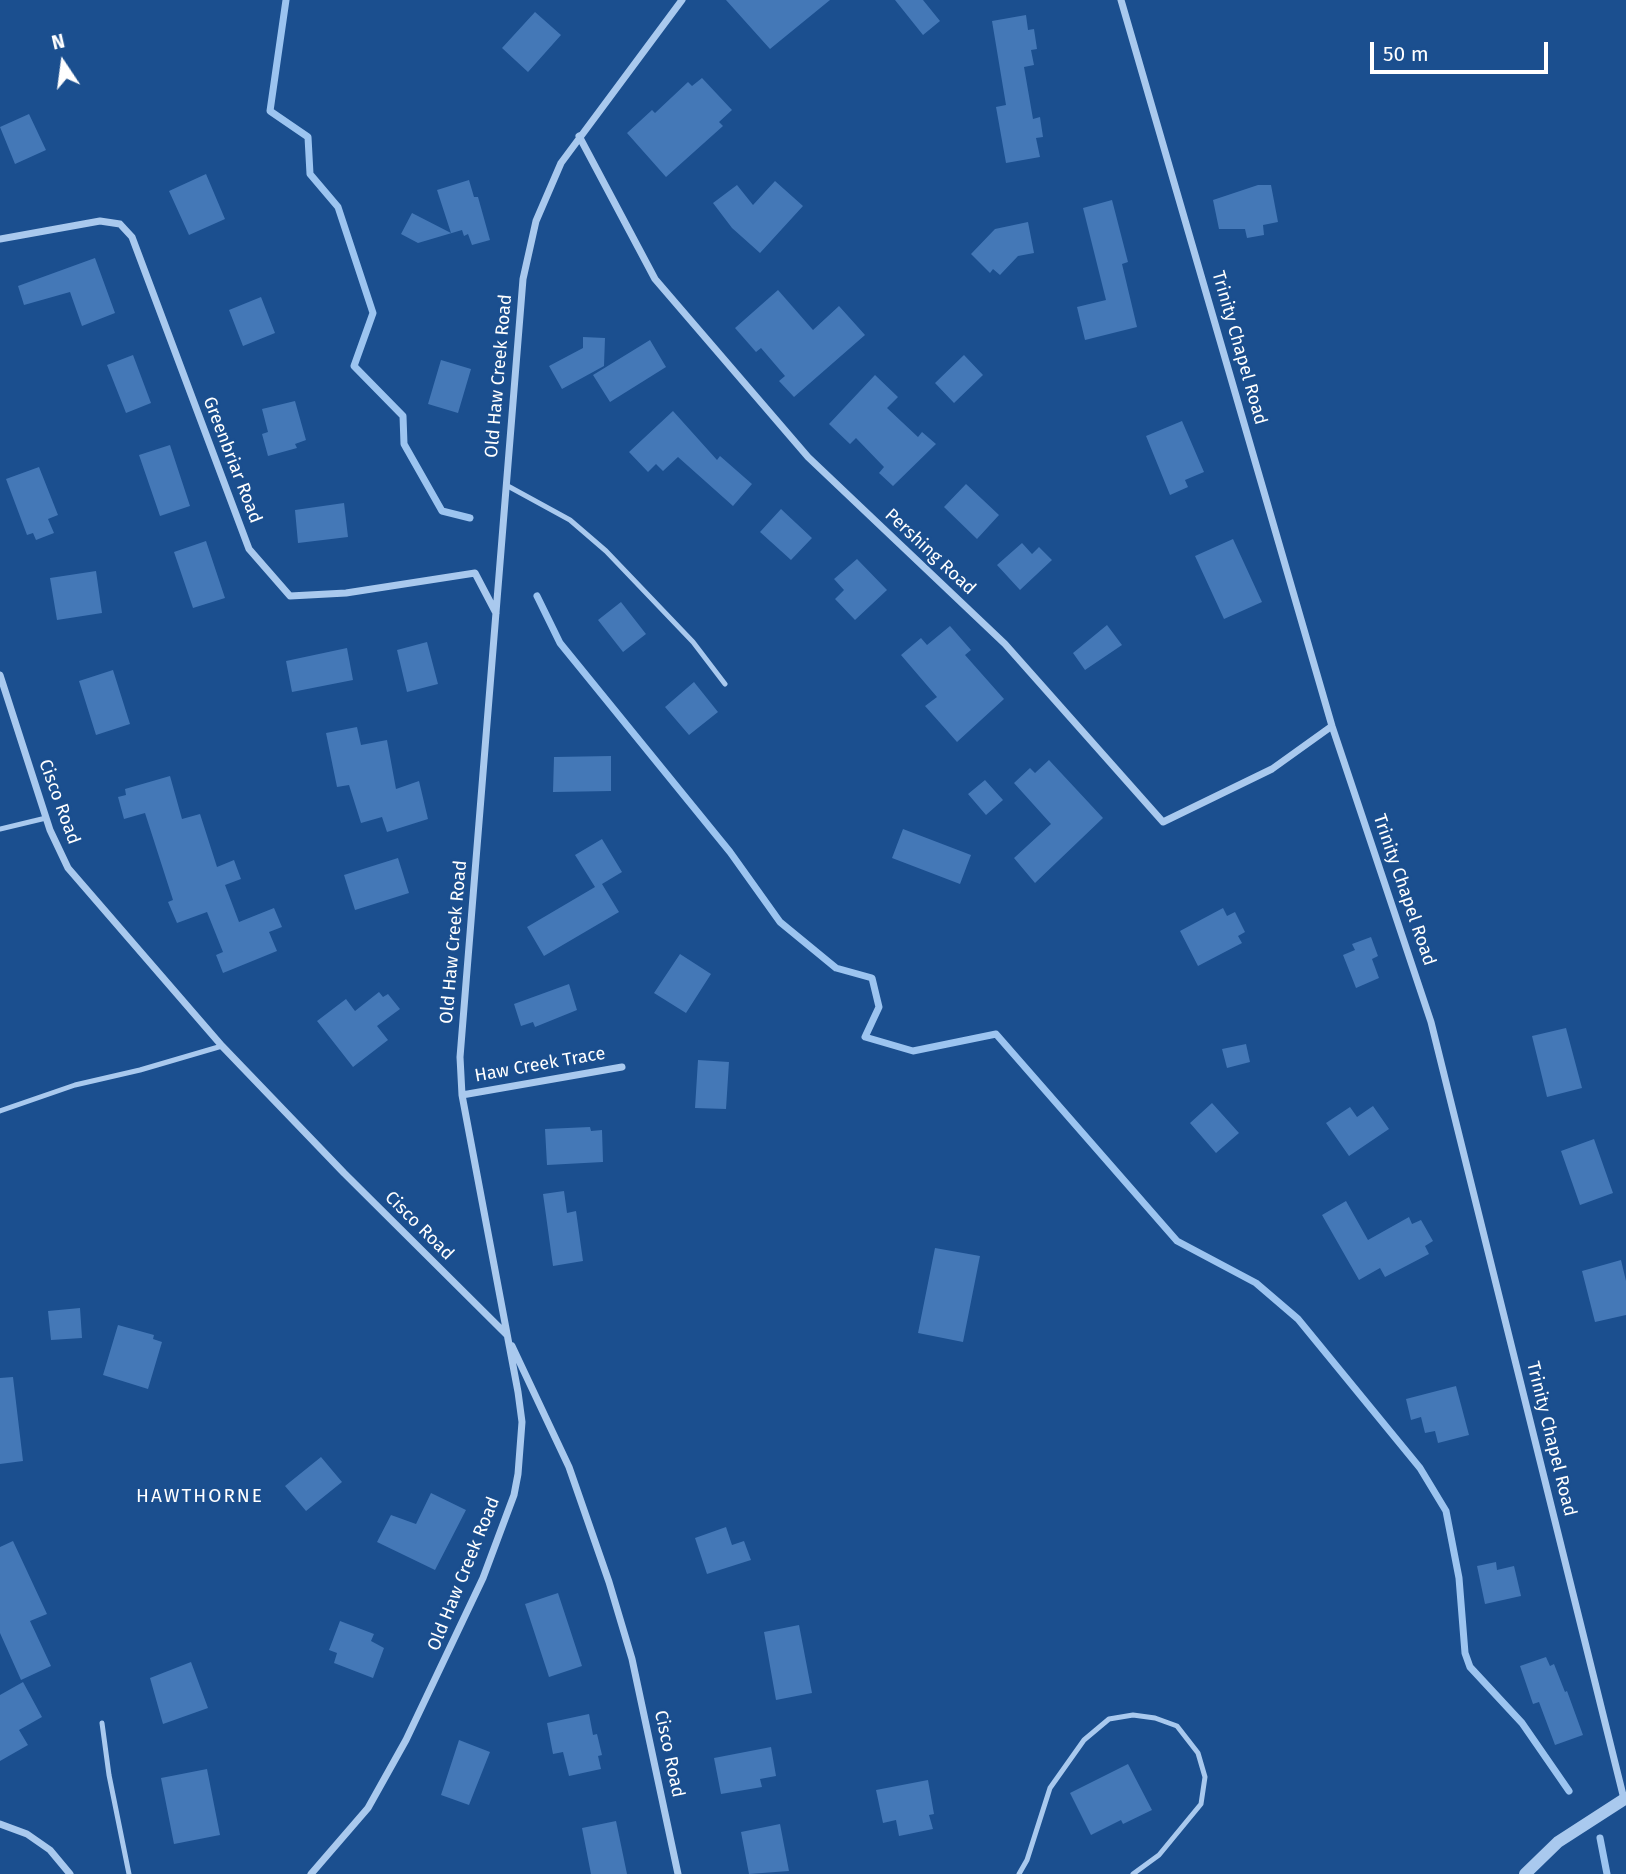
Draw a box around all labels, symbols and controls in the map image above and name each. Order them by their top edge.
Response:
north arrow [28,28,98,98]
scale bar [1374,28,1552,72]
text: N [49,29,67,55]
text: 50 m [1383,41,1429,67]
street label: Trinity Chapel Road [1207,269,1271,427]
street label: Old Haw Creek Road [481,293,517,459]
street label: Greenbriar Road [198,394,266,526]
street label: Pershing Road [880,504,980,600]
street label: Cisco Road [34,757,84,847]
street label: Trinity Chapel Road [1368,811,1440,969]
street label: Old Haw Creek Road [436,859,472,1025]
street label: Haw Creek Trace [473,1043,607,1087]
street label: Cisco Road [380,1187,458,1265]
street label: Trinity Chapel Road [1521,1359,1581,1519]
district label: HAWTHORNE [137,1486,263,1508]
street label: Old Haw Creek Road [423,1494,505,1654]
street label: Cisco Road [649,1708,689,1800]

